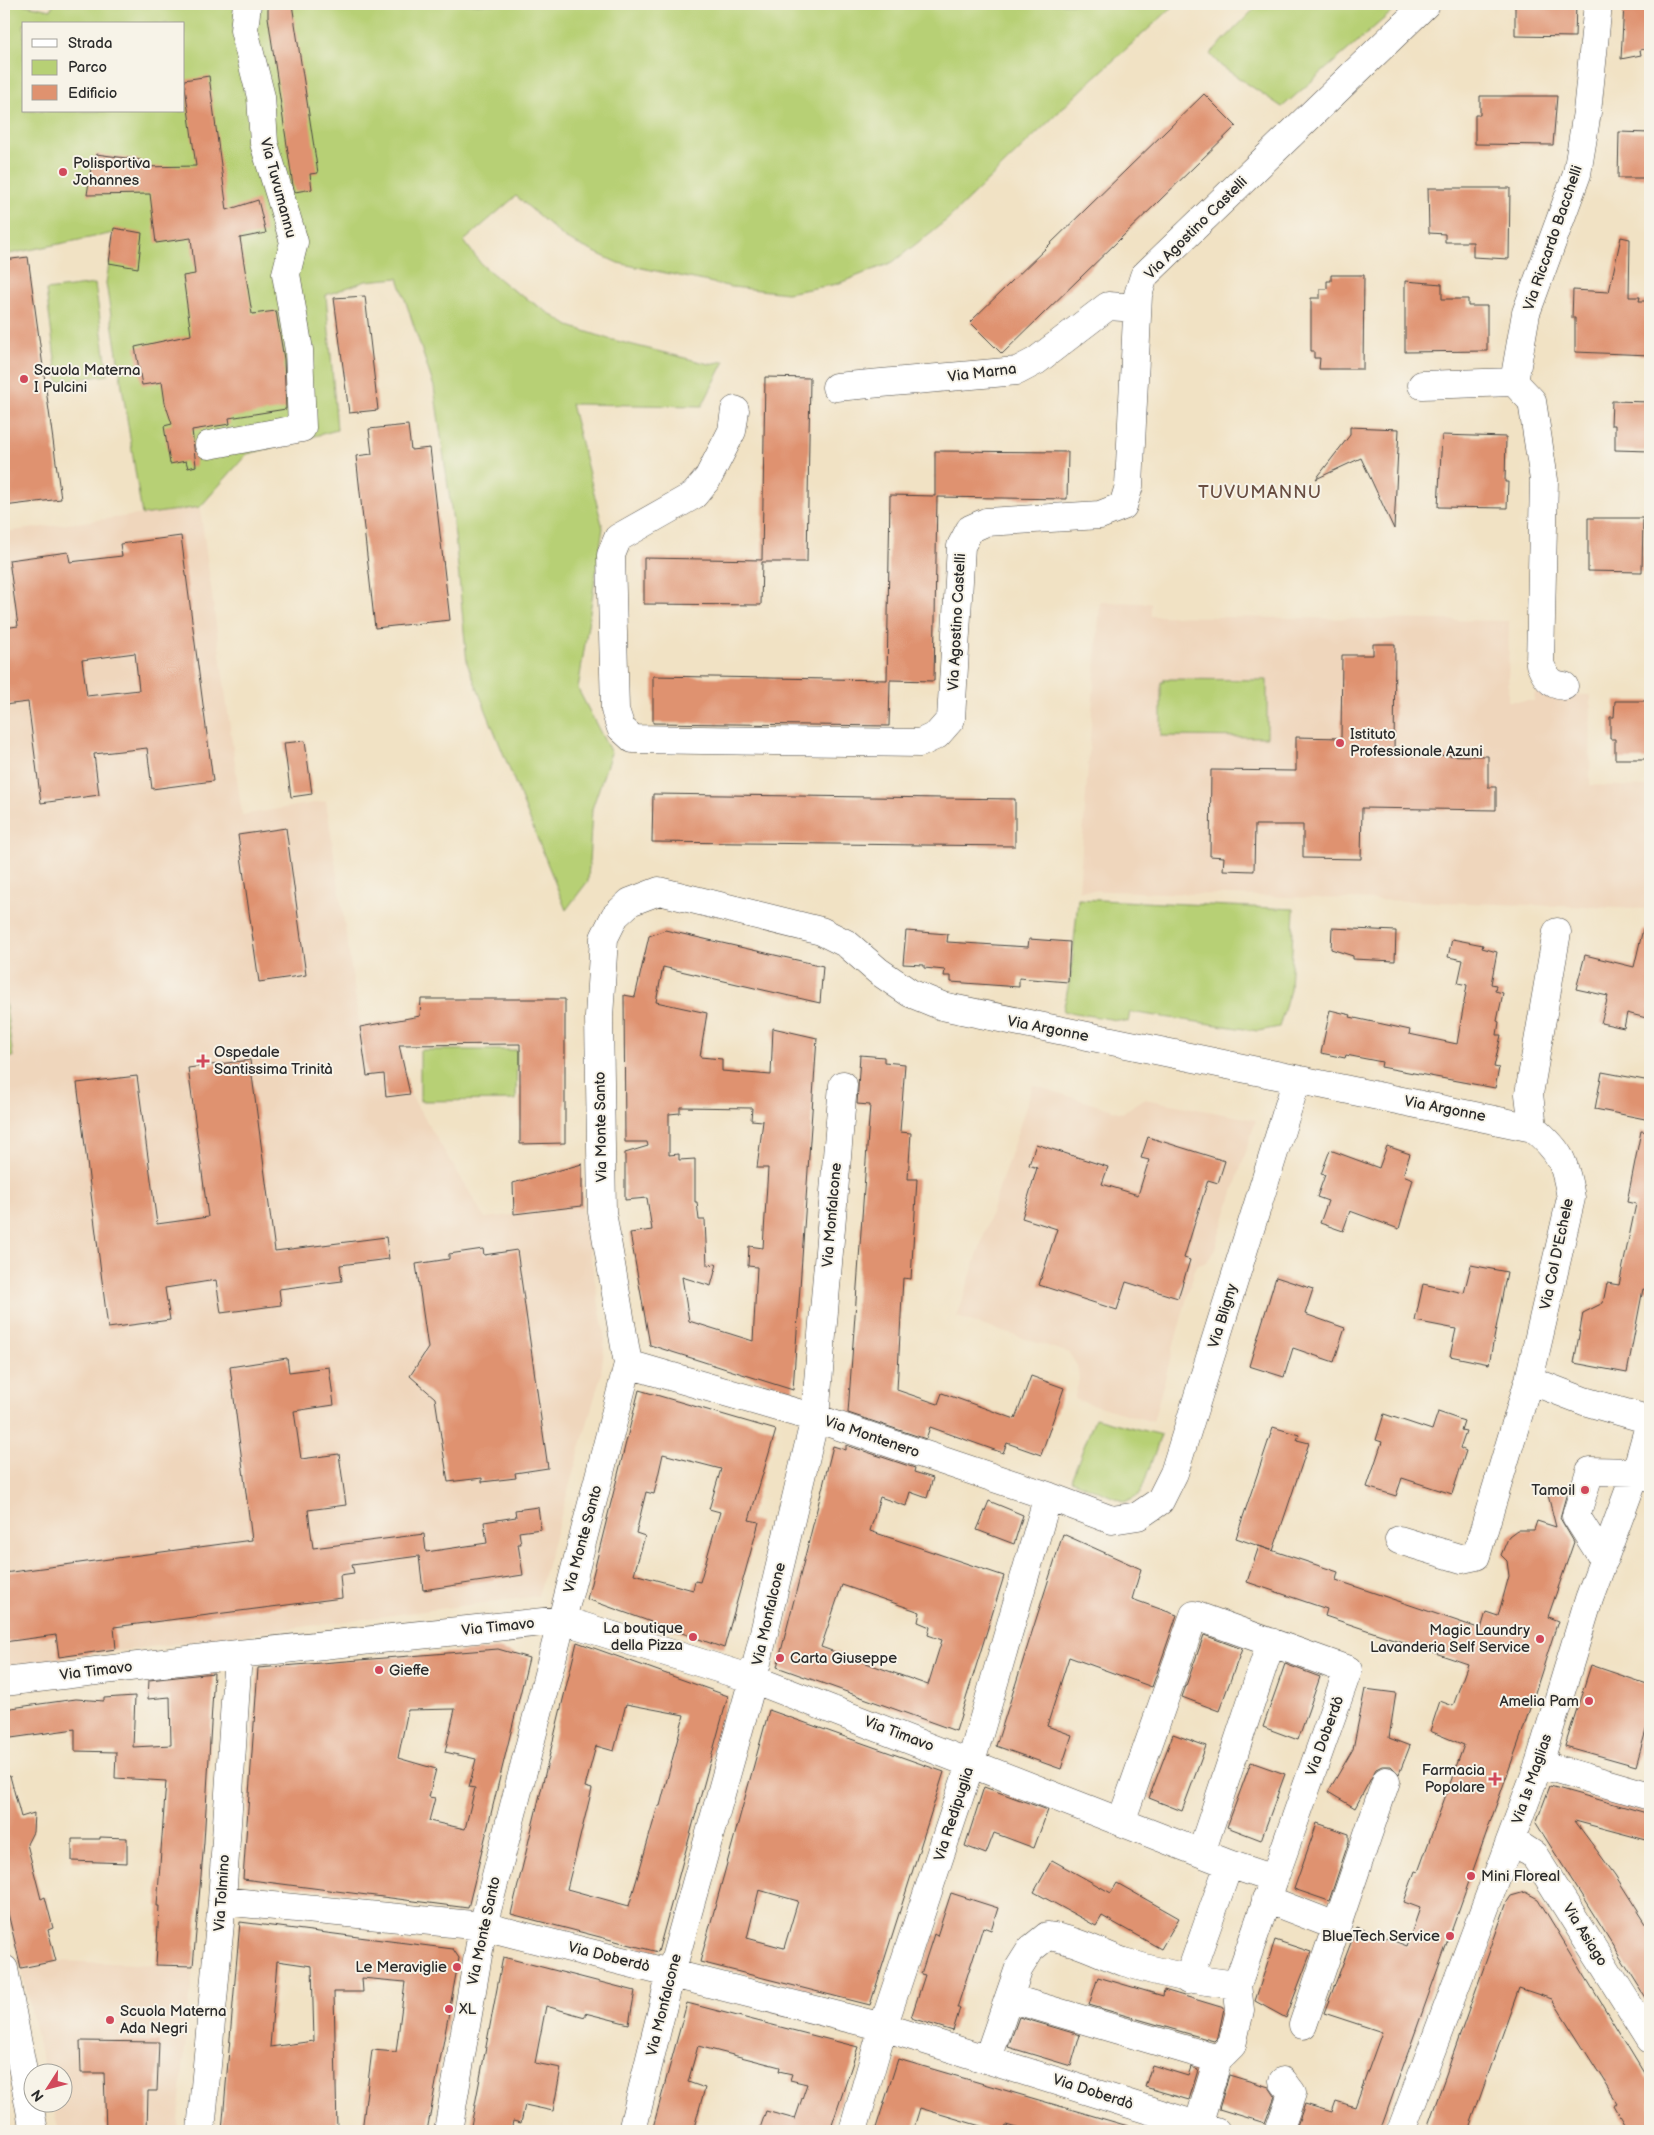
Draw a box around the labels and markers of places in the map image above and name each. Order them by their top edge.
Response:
place label: Polisportiva Johannes [73,154,151,190]
marker: Polisportiva Johannes [57,166,69,178]
place label: Scuola Materna I Pulcini [34,361,141,397]
marker: Scuola Materna I Pulcini [18,373,30,385]
place label: Istituto Professionale Azuni [1350,725,1483,761]
marker: Istituto Professionale Azuni [1334,737,1346,749]
place label: Ospedale Santissima Trinità [214,1043,333,1079]
marker: Ospedale Santissima Trinità [196,1054,210,1068]
place label: Tamoil [1531,1481,1575,1500]
marker: Tamoil [1579,1484,1591,1496]
place label: La boutique della Pizza [603,1619,683,1655]
place label: Magic Laundry Lavanderia Self Service [1370,1621,1530,1657]
marker: La boutique della Pizza [687,1631,699,1643]
marker: Magic Laundry Lavanderia Self Service [1534,1633,1546,1645]
place label: Carta Giuseppe [790,1649,897,1668]
marker: Carta Giuseppe [774,1652,786,1664]
place label: Gieffe [389,1661,429,1680]
marker: Gieffe [373,1664,385,1676]
place label: Amelia Pam [1499,1692,1579,1711]
marker: Amelia Pam [1583,1695,1595,1707]
place label: Farmacia Popolare [1422,1761,1485,1797]
marker: Farmacia Popolare [1489,1773,1501,1785]
place label: Mini Floreal [1481,1867,1560,1886]
marker: Mini Floreal [1465,1870,1477,1882]
place label: BlueTech Service [1322,1927,1440,1946]
marker: BlueTech Service [1444,1930,1456,1942]
place label: Le Meraviglie [355,1958,447,1977]
marker: Le Meraviglie [451,1961,463,1973]
place label: XL [458,2000,476,2019]
place label: Scuola Materna Ada Negri [120,2002,227,2038]
marker: XL [443,2003,455,2015]
marker: Scuola Materna Ada Negri [104,2014,116,2026]

